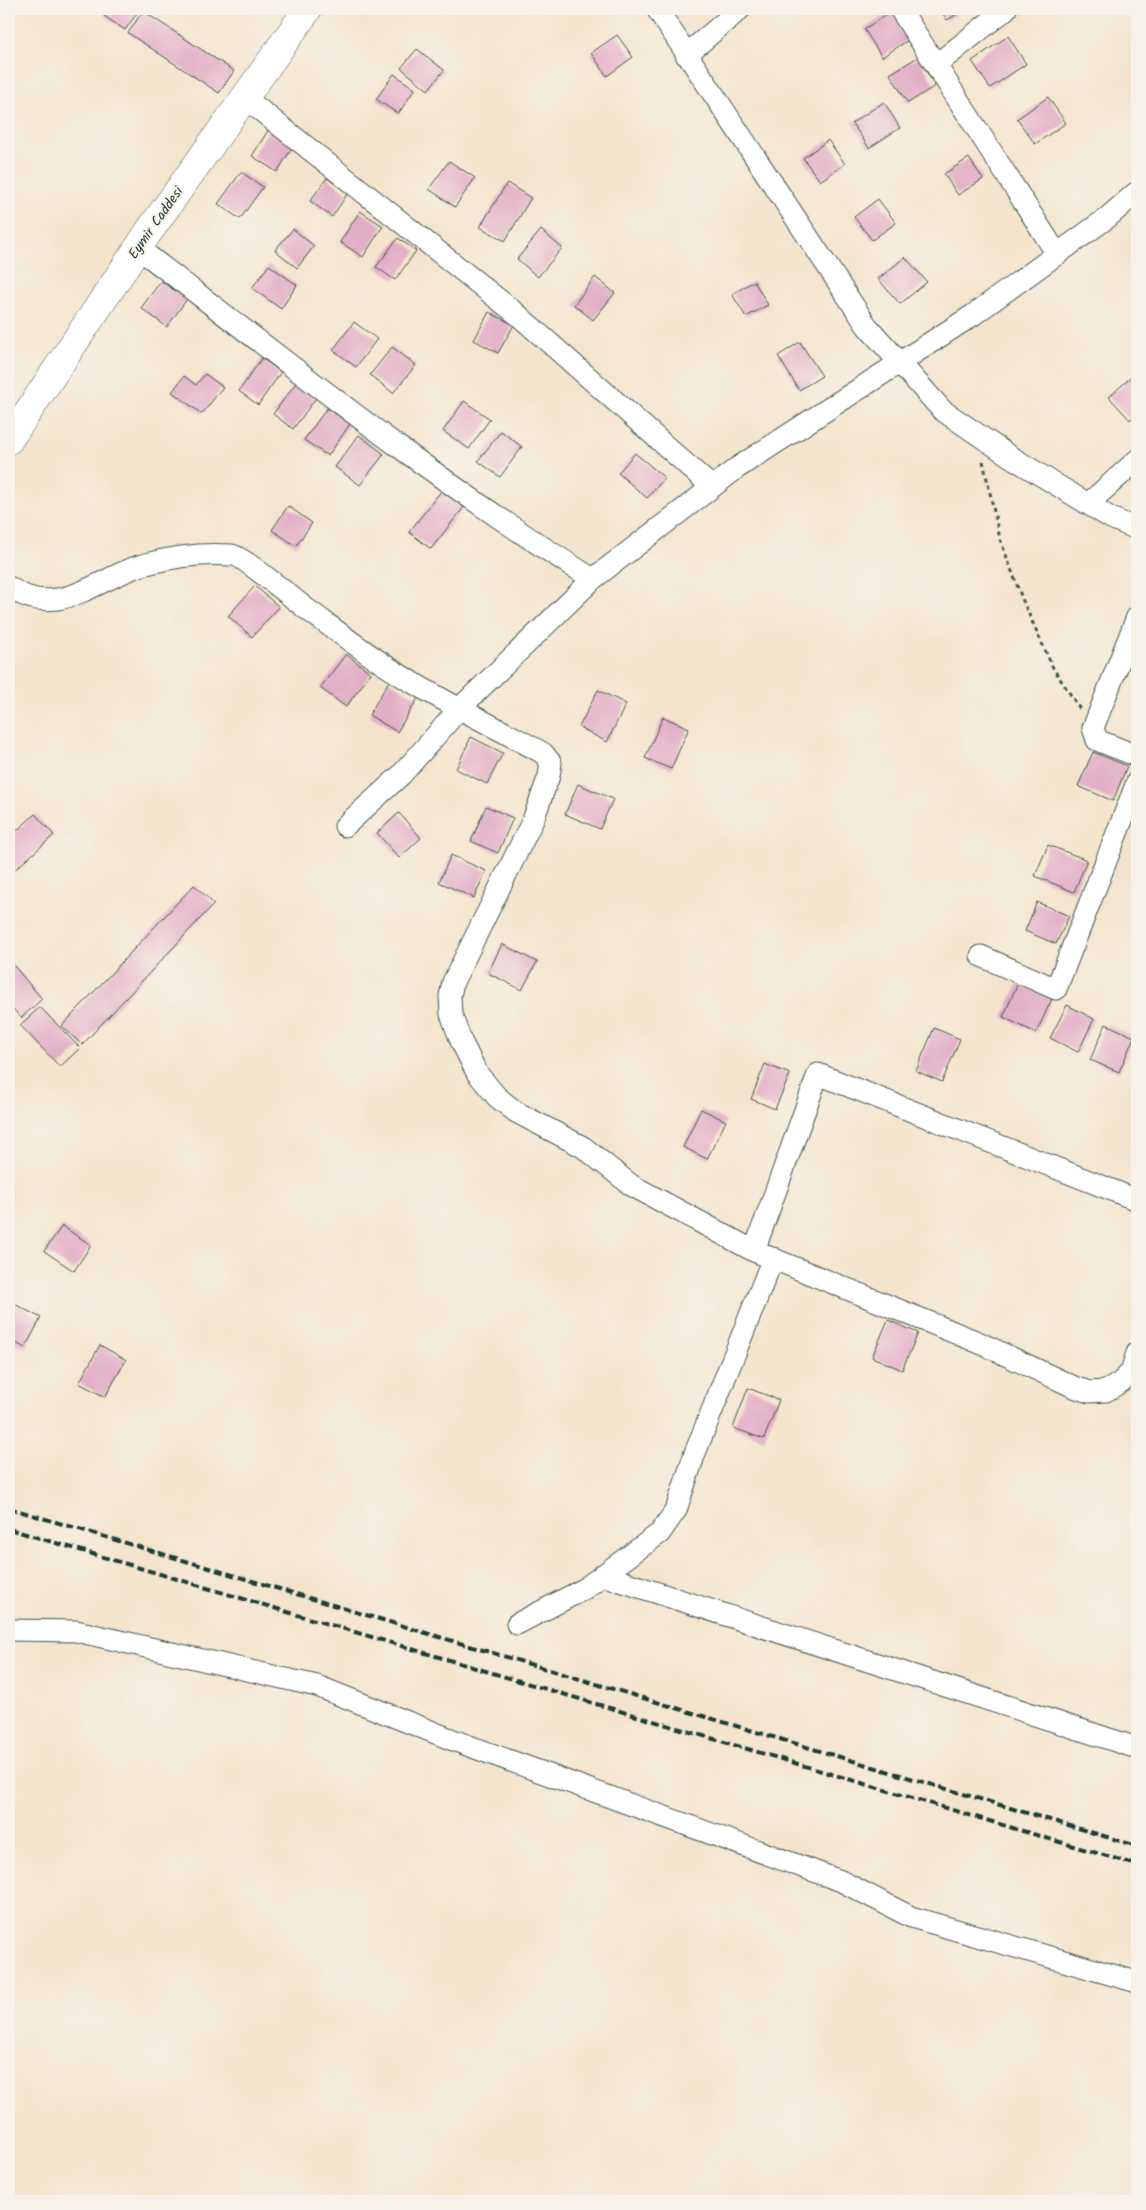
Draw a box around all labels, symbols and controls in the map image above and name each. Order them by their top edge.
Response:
street label: Eymir Caddesi [123,182,189,264]

